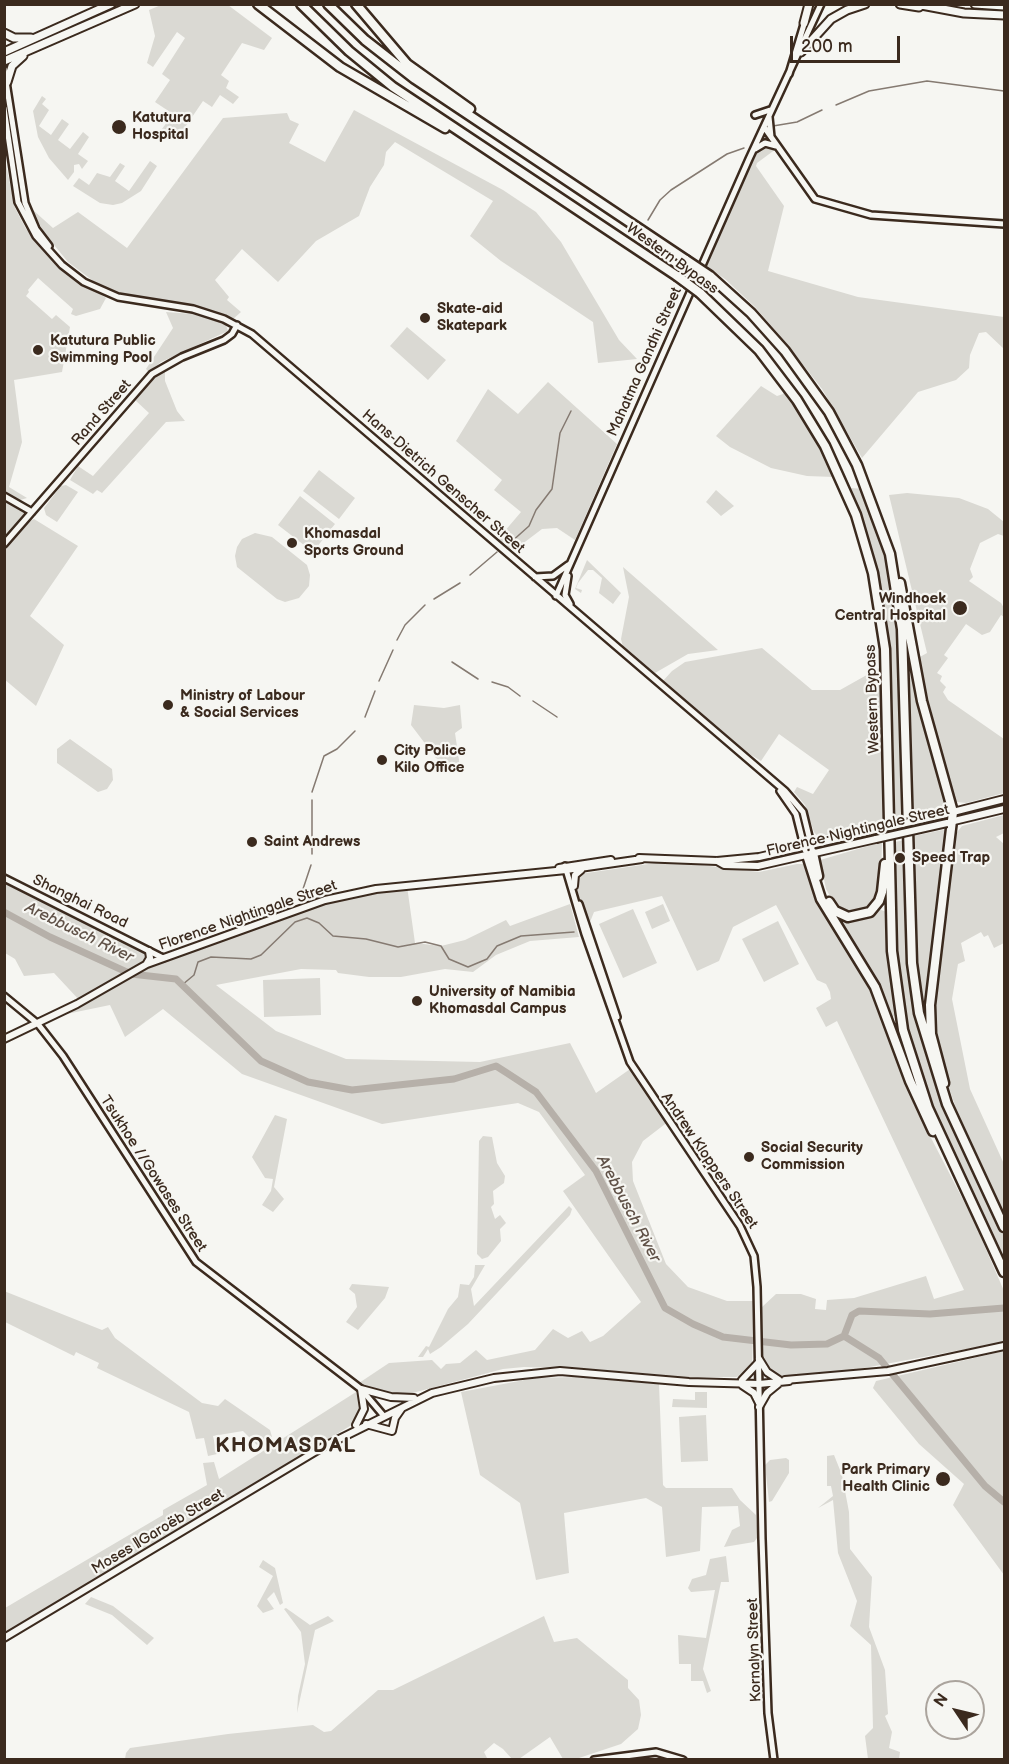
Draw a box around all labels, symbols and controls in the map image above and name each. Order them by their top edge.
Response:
scale bar [793,24,902,62]
text: 200 m [801,36,853,57]
place label: Katutura Hospital [132,109,191,144]
marker: Katutura Hospital [110,118,128,136]
street label: Western Bypass [623,220,721,298]
street label: Mahatma Gandhi Street [604,285,686,439]
place label: Skate-aid Skatepark [437,300,507,335]
marker: Skate-aid Skatepark [418,311,432,325]
place label: Katutura Public Swimming Pool [50,332,156,367]
marker: Katutura Public Swimming Pool [31,343,45,357]
street label: Rand Street [68,376,136,450]
street label: Hans-Dietrich Genscher Street [358,406,528,558]
place label: Khomasdal Sports Ground [304,525,404,560]
marker: Khomasdal Sports Ground [285,536,299,550]
place label: Windhoek Central Hospital [835,590,946,625]
marker: Windhoek Central Hospital [951,599,969,617]
street label: Western Bypass [862,644,884,754]
place label: Ministry of Labour & Social Services [180,687,305,722]
marker: Ministry of Labour & Social Services [161,698,175,712]
place label: City Police Kilo Office [394,742,466,777]
marker: City Police Kilo Office [375,753,389,767]
street label: Florence Nightingale Street [765,801,951,861]
place label: Saint Andrews [264,833,360,851]
marker: Saint Andrews [245,835,259,849]
place label: Speed Trap [912,849,990,867]
marker: Speed Trap [893,851,907,865]
street label: Shanghai Road [30,871,130,933]
street label: Florence Nightingale Street [157,877,339,955]
water label: Arebbusch River [22,898,136,968]
place label: University of Namibia Khomasdal Campus [429,983,576,1018]
marker: University of Namibia Khomasdal Campus [410,994,424,1008]
street label: Andrew Kloppers Street [657,1090,761,1232]
street label: Tsukhoe //Gowases Street [96,1093,210,1255]
place label: Social Security Commission [761,1139,863,1174]
marker: Social Security Commission [742,1150,756,1164]
water label: Arebbusch River [592,1152,664,1266]
district label: KHOMASDAL [215,1434,357,1460]
place label: Park Primary Health Clinic [841,1461,930,1496]
marker: Park Primary Health Clinic [934,1470,952,1488]
street label: Moses ǁGaroëb Street [89,1485,227,1579]
street label: Kornalyn Street [744,1598,766,1702]
north arrow [925,1680,985,1740]
text: N [930,1690,953,1711]

